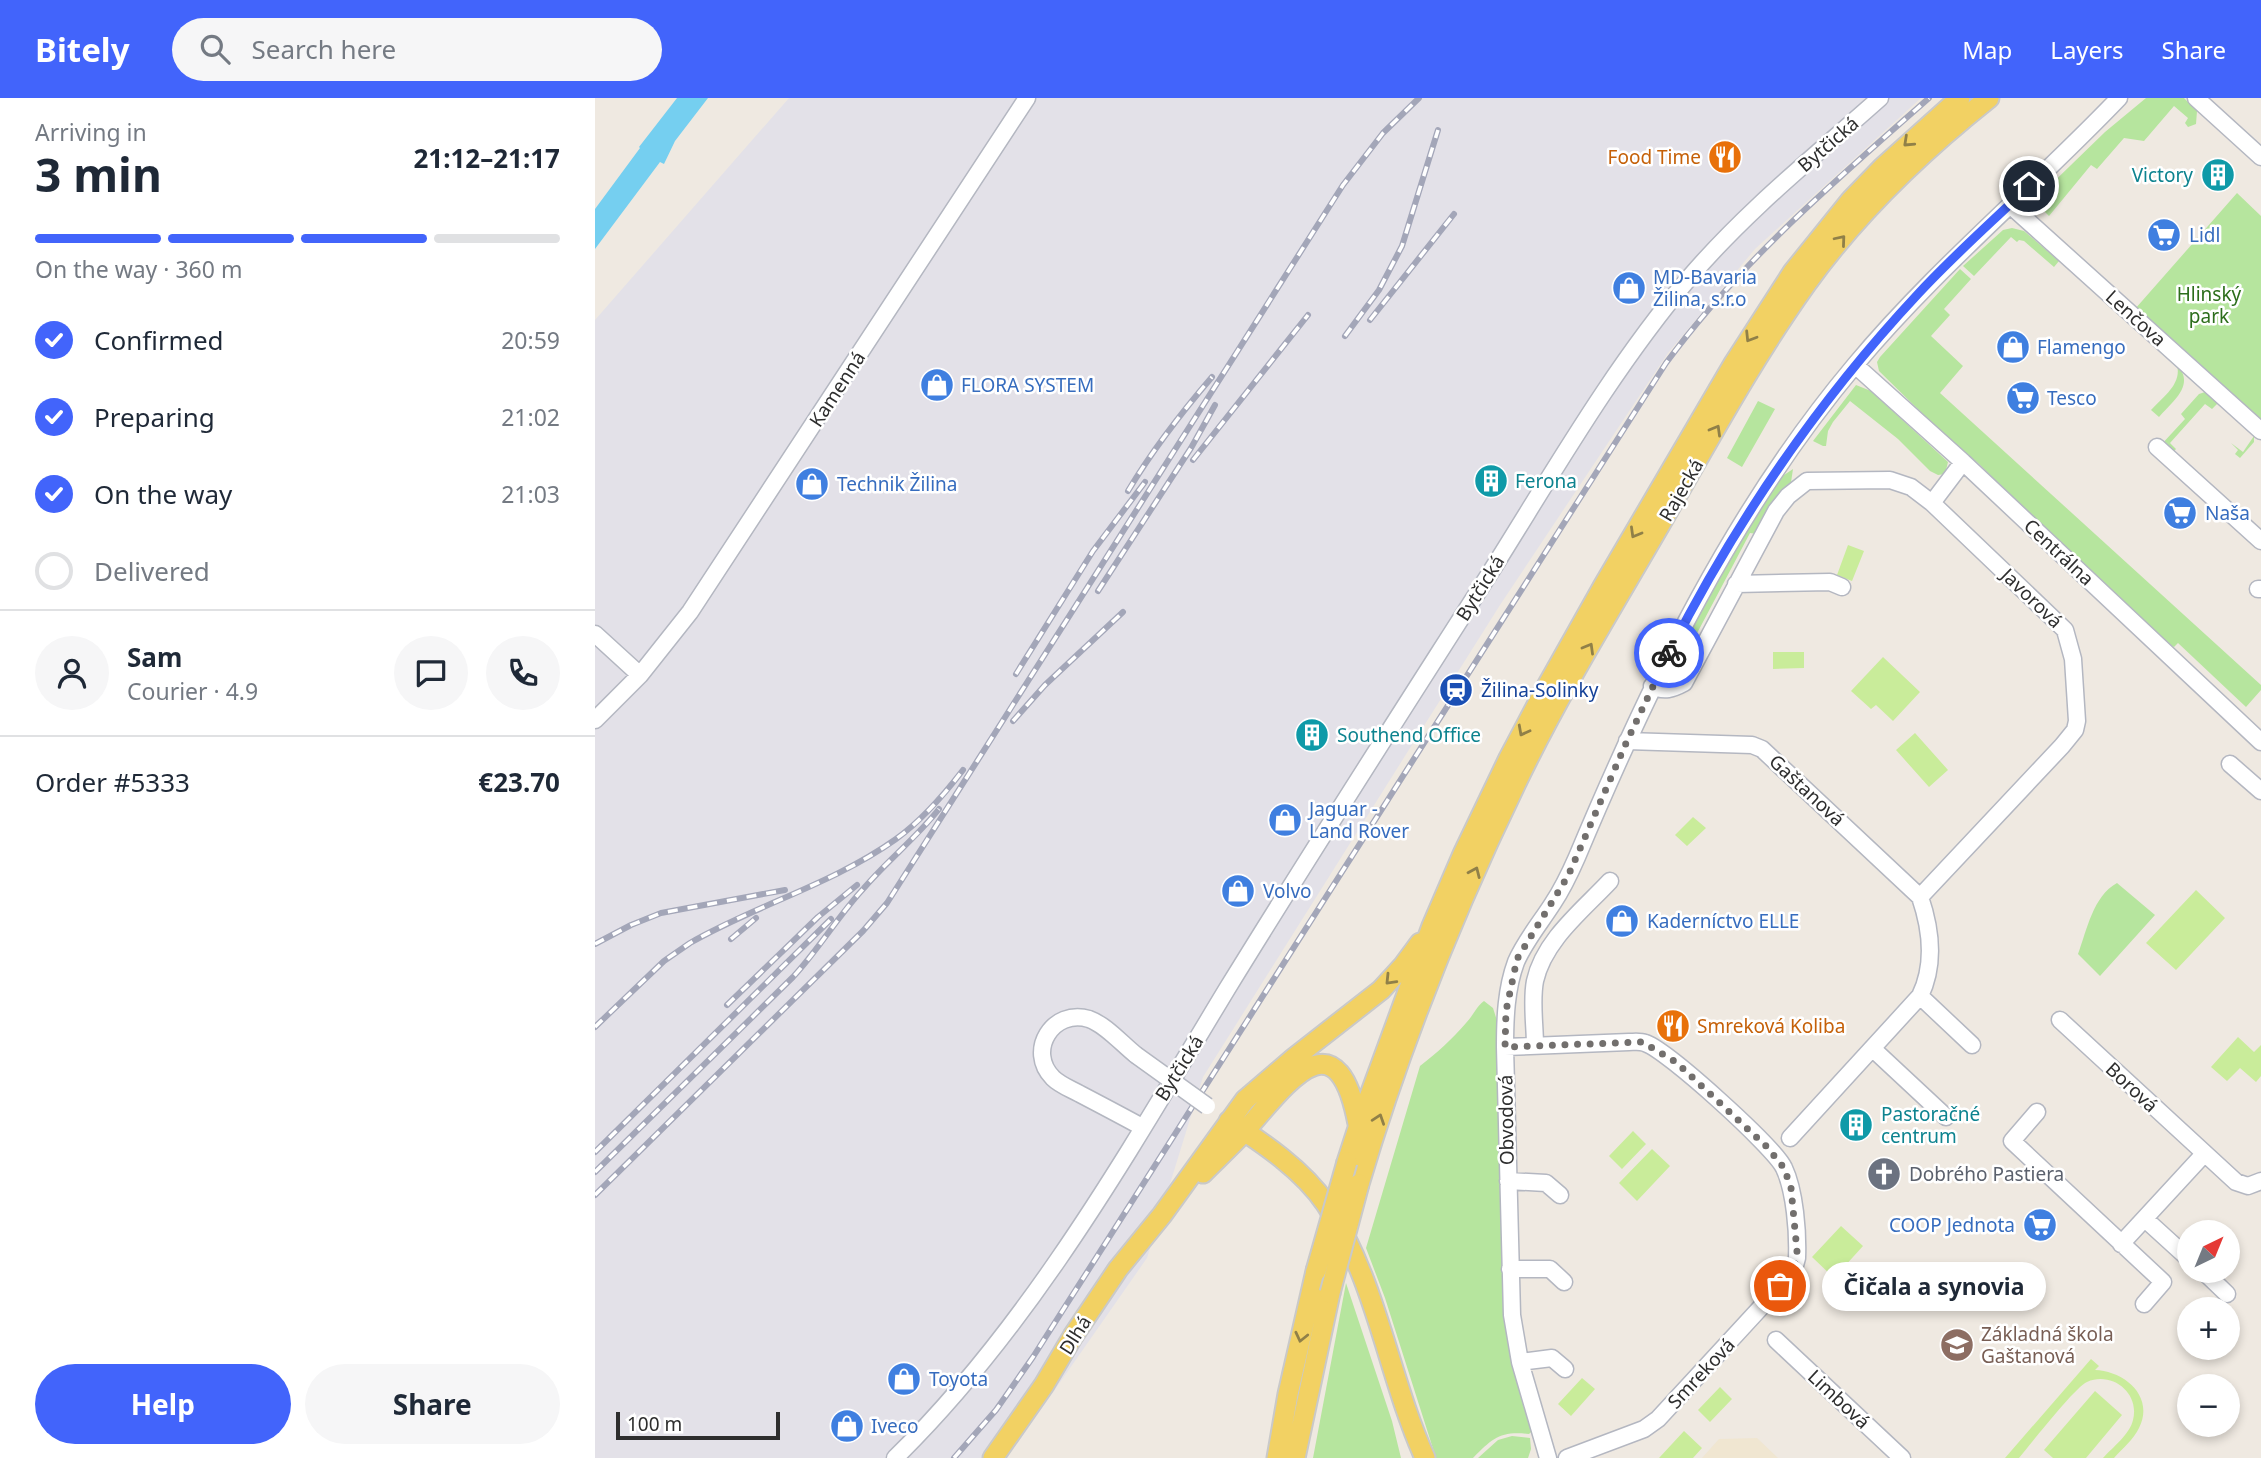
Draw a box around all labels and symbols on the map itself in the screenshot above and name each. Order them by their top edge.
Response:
street label: Bytčická [1792,110,1864,178]
one-way arrow [1903,134,1916,147]
restaurant icon: Food Time [1706,138,1744,176]
place label: Food Time [1608,144,1701,170]
pin [1999,156,2059,216]
building icon: Victory [2199,156,2237,194]
place label: Victory [2132,162,2193,188]
supermarket icon: Lidl [2145,216,2183,254]
place label: Lidl [2189,222,2220,248]
one-way arrow [1833,236,1845,249]
place label: MD-Bavaria Žilina, s.r.o [1653,264,1757,312]
shop icon: MD-Bavaria Žilina, s.r.o [1610,269,1648,307]
park label: Hlinský park [2177,281,2242,329]
street label: Lenčova [2100,284,2172,352]
shop icon: Flamengo [1994,328,2032,366]
one-way arrow [1745,329,1758,342]
place label: Flamengo [2037,334,2126,360]
street label: Kamenná [803,346,871,432]
shop icon: FLORA SYSTEM [918,366,956,404]
place label: FLORA SYSTEM [961,372,1094,398]
supermarket icon: Tesco [2004,379,2042,417]
place label: Tesco [2047,385,2097,411]
one-way arrow [1708,424,1721,437]
street label: Rajecká [1653,454,1709,526]
building icon: Ferona [1472,462,1510,500]
shop icon: Technik Žilina [793,465,831,503]
place label: Ferona [1515,468,1577,494]
place label: Technik Žilina [837,471,958,497]
supermarket icon: Naša [2161,494,2199,532]
place label: Naša [2205,500,2250,526]
street label: Centrálna [2018,513,2100,591]
one-way arrow [1630,526,1643,539]
street label: Bytčická [1450,550,1510,626]
street label: Javorová [1994,561,2068,634]
courier [1634,618,1704,688]
one-way arrow [1581,642,1594,655]
station icon: Žilina-Solinky [1437,671,1475,709]
place label: Žilina-Solinky [1481,677,1599,703]
building icon: Southend Office [1293,716,1331,754]
place label: Southend Office [1337,722,1481,748]
one-way arrow [1517,724,1531,736]
street label: Gaštanová [1764,748,1850,832]
place label: Jaguar - Land Rover [1307,796,1409,844]
shop icon: Jaguar - Land Rover [1266,801,1304,839]
one-way arrow [1467,867,1481,879]
shop icon: Volvo [1219,872,1257,910]
place label: Volvo [1263,878,1312,904]
shop icon: Kaderníctvo ELLE [1603,902,1641,940]
place label: Kaderníctvo ELLE [1647,908,1799,934]
one-way arrow [1386,972,1399,985]
restaurant icon: Smreková Koliba [1654,1007,1692,1045]
place label: Smreková Koliba [1697,1013,1845,1039]
street label: Bytčická [1149,1030,1209,1106]
street label: Borová [2100,1056,2164,1118]
street label: Obvodová [1492,1075,1520,1165]
place label: Pastoračné centrum [1881,1101,1980,1149]
building icon: Pastoračné centrum [1837,1106,1875,1144]
one-way arrow [1371,1114,1385,1126]
church icon: Dobrého Pastiera [1865,1155,1903,1193]
place label: Dobrého Pastiera [1909,1161,2064,1187]
supermarket icon: COOP Jednota [2021,1206,2059,1244]
place label: COOP Jednota [1889,1212,2015,1238]
north arrow [2177,1220,2240,1283]
pin [1750,1256,1810,1316]
callout: Čičala a synovia [1822,1262,2046,1310]
street label: Dlhá [1053,1311,1097,1359]
place label: Základná škola Gaštanová [1981,1321,2114,1369]
school or university icon: Základná škola Gaštanová [1938,1326,1976,1364]
one-way arrow [1295,1331,1309,1343]
street label: Smreková [1662,1332,1740,1414]
shop icon: Toyota [885,1360,923,1398]
street label: Limbová [1802,1364,1876,1434]
place label: Toyota [929,1366,988,1392]
shop icon: Iveco [828,1407,866,1445]
scale bar [616,1409,781,1441]
place label: Iveco [871,1413,918,1439]

